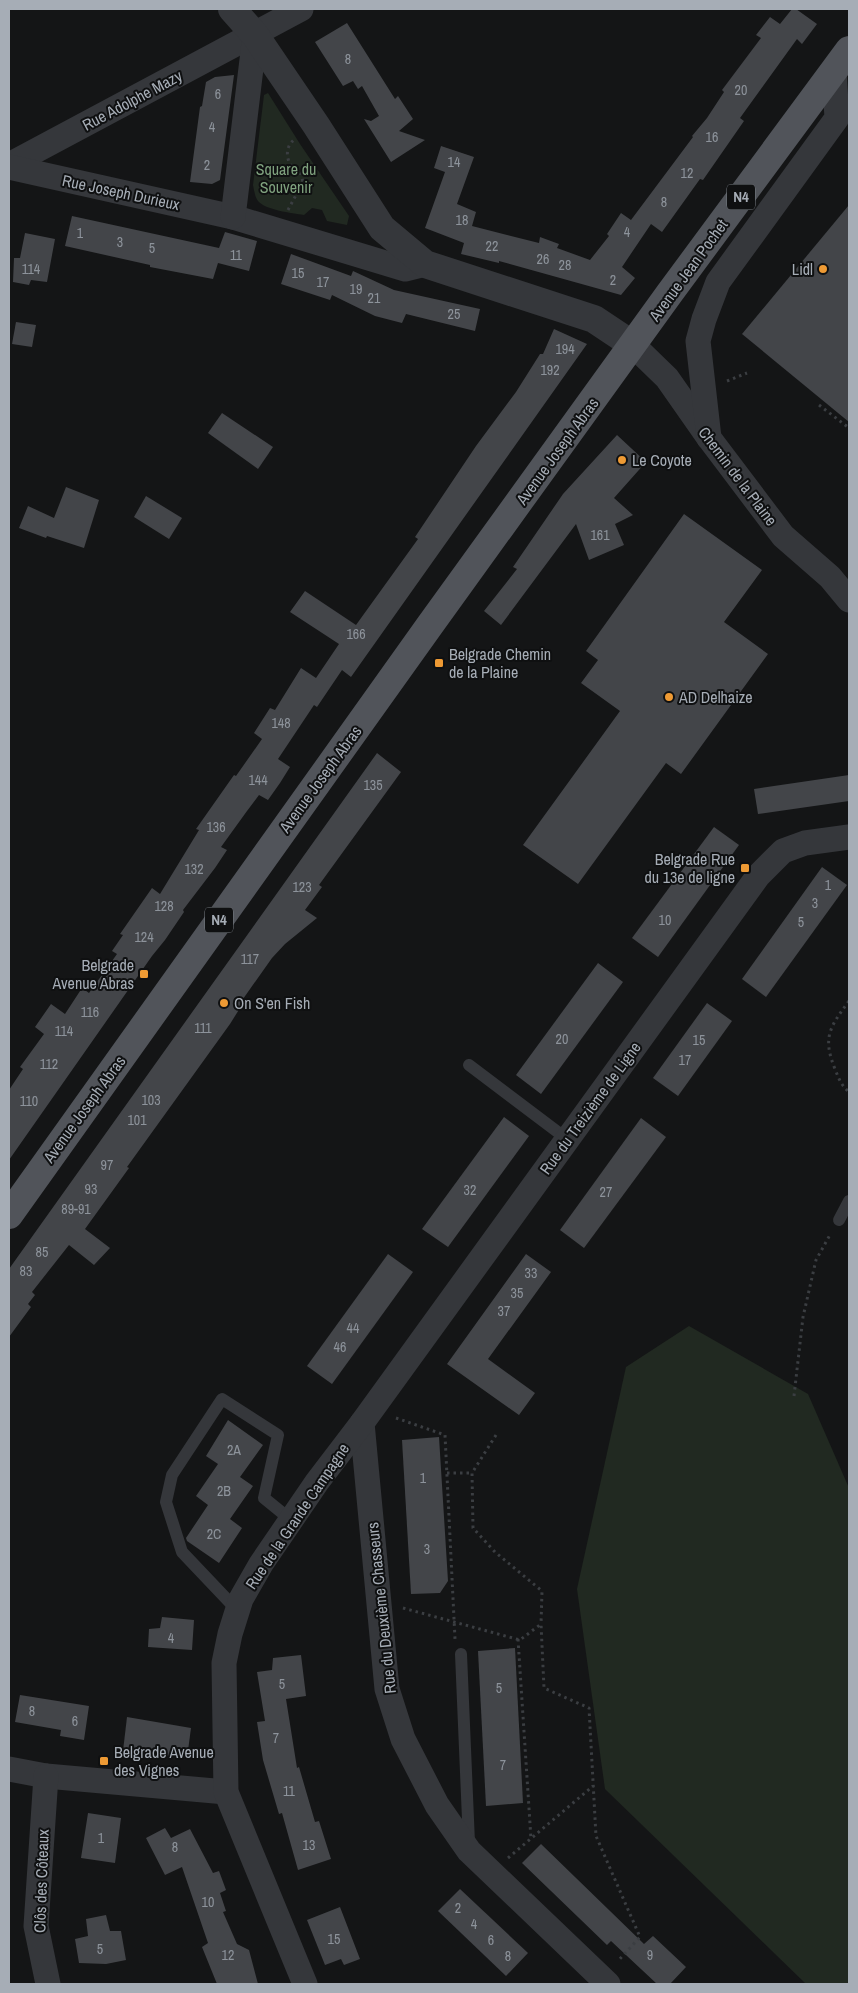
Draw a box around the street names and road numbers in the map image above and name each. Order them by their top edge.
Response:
street label: Rue Adolphe Mazy [78,64,186,136]
street label: Rue Joseph Durieux [60,169,182,215]
road number: N4 [727,184,755,210]
street label: Avenue Jean Pochet [643,214,733,326]
street label: Avenue Joseph Abras [510,393,603,510]
street label: Chemin de la Plaine [693,422,783,530]
street label: Avenue Joseph Abras [273,721,366,838]
road number: N4 [205,908,233,932]
street label: Rue du Treizième de Ligne [534,1037,646,1179]
street label: Avenue Joseph Abras [37,1051,130,1168]
street label: Rue de la Grande Campagne [240,1439,354,1593]
street label: Rue du Deuxième Chasseurs [361,1521,401,1695]
street label: Clôs des Côteaux [28,1828,54,1933]

